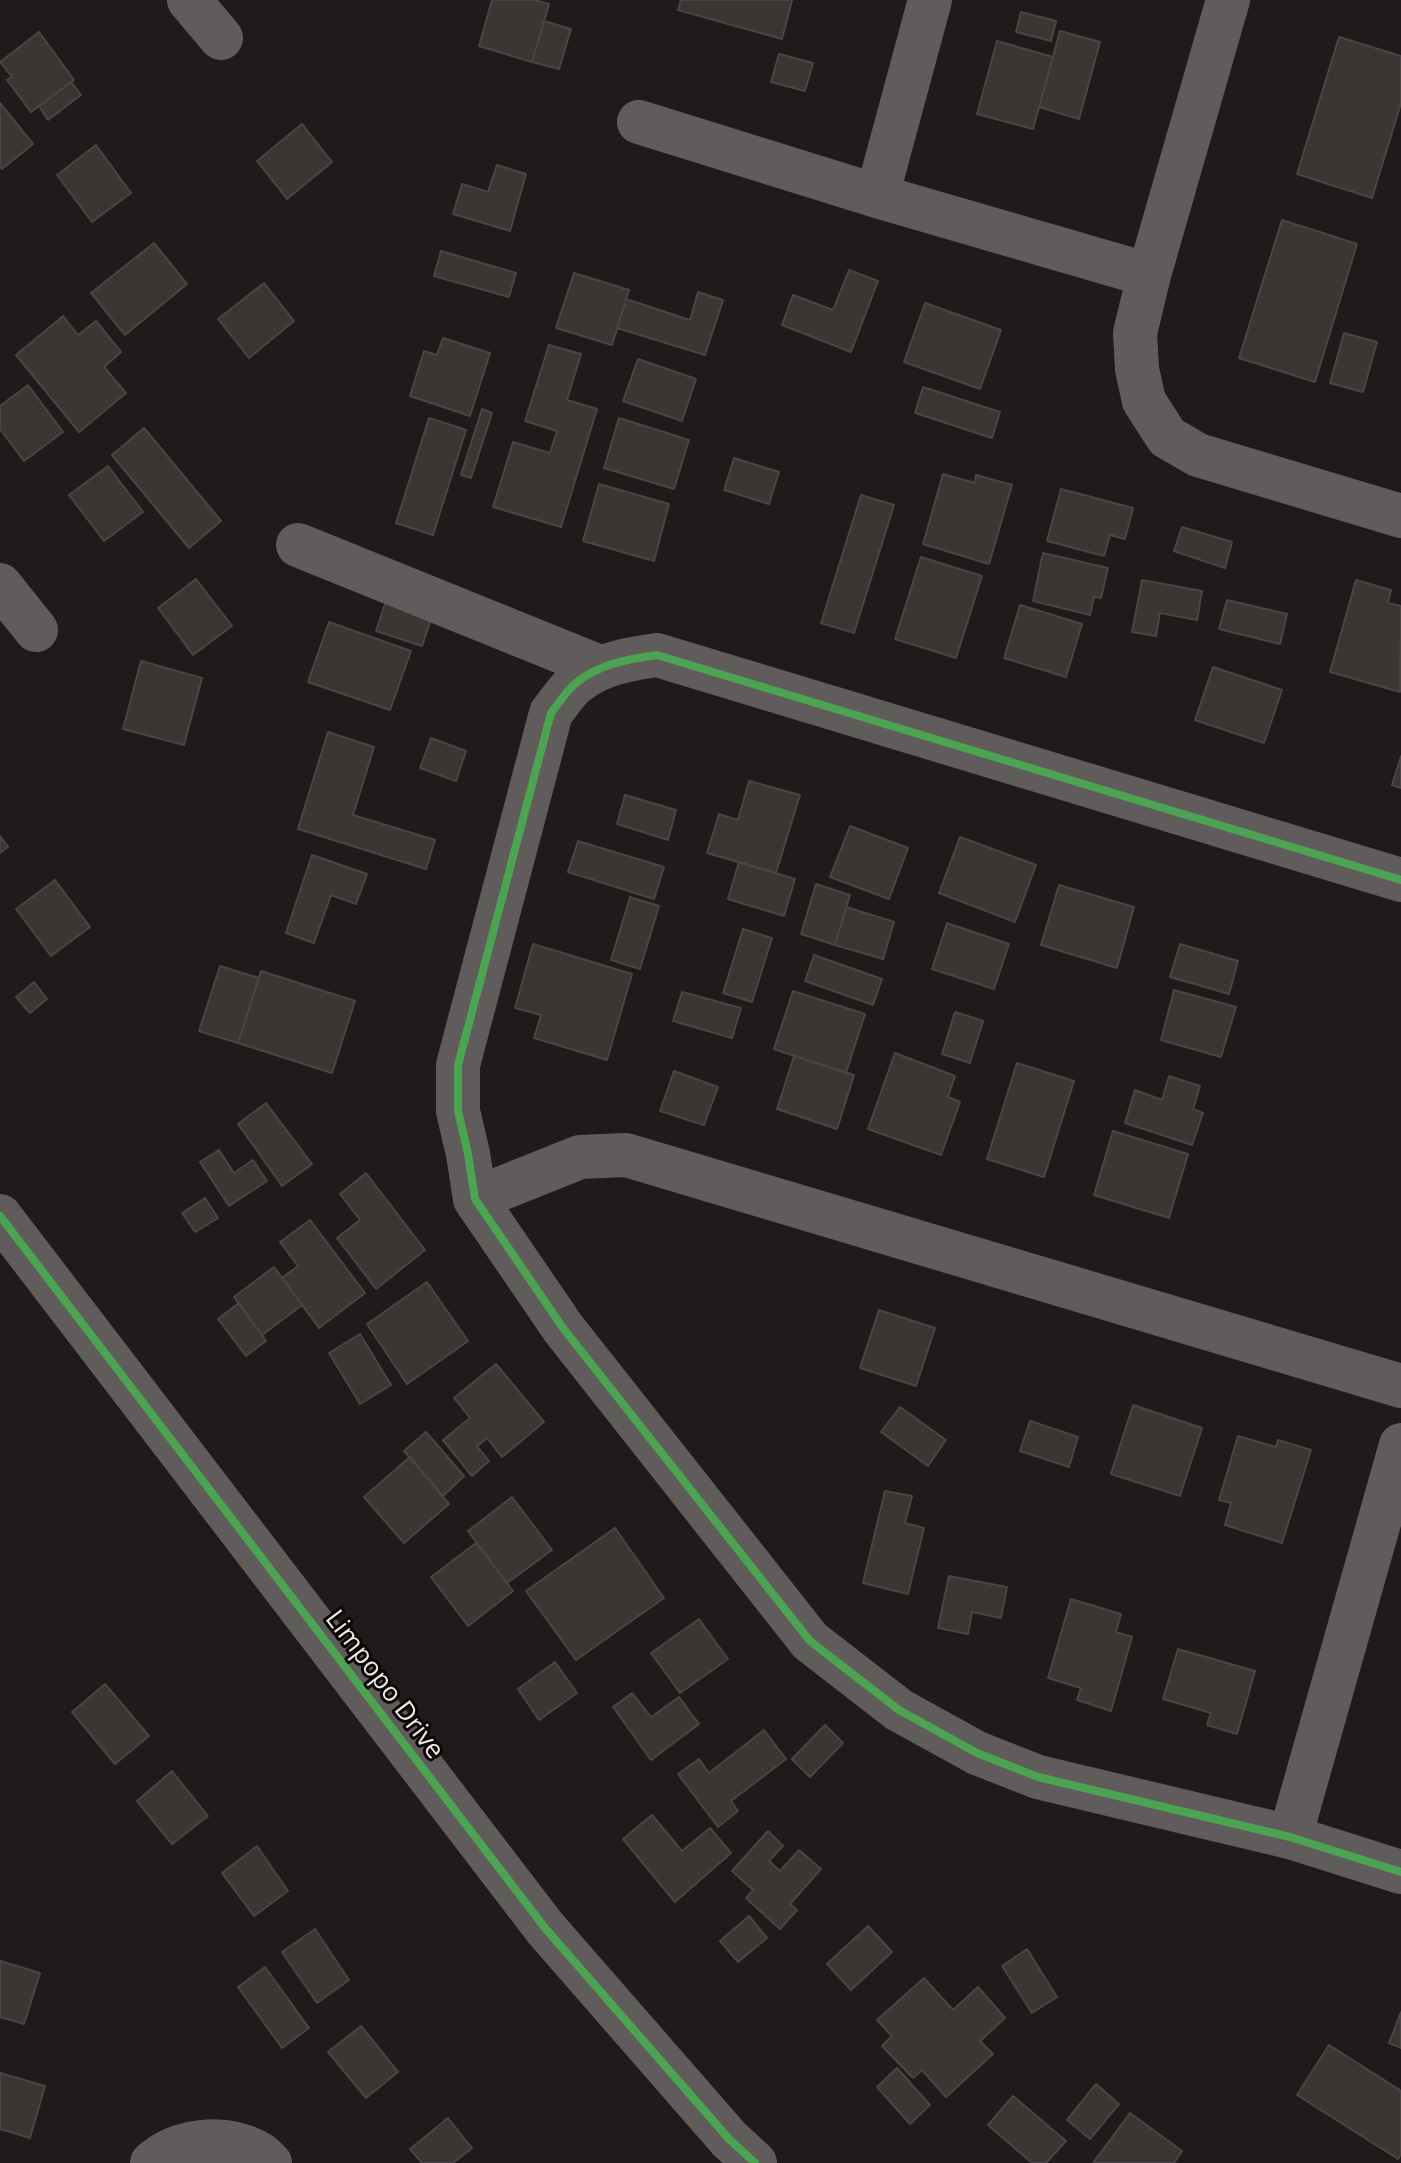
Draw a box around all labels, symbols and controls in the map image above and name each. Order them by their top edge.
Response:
street label: Limpopo Drive [318,1605,450,1765]

